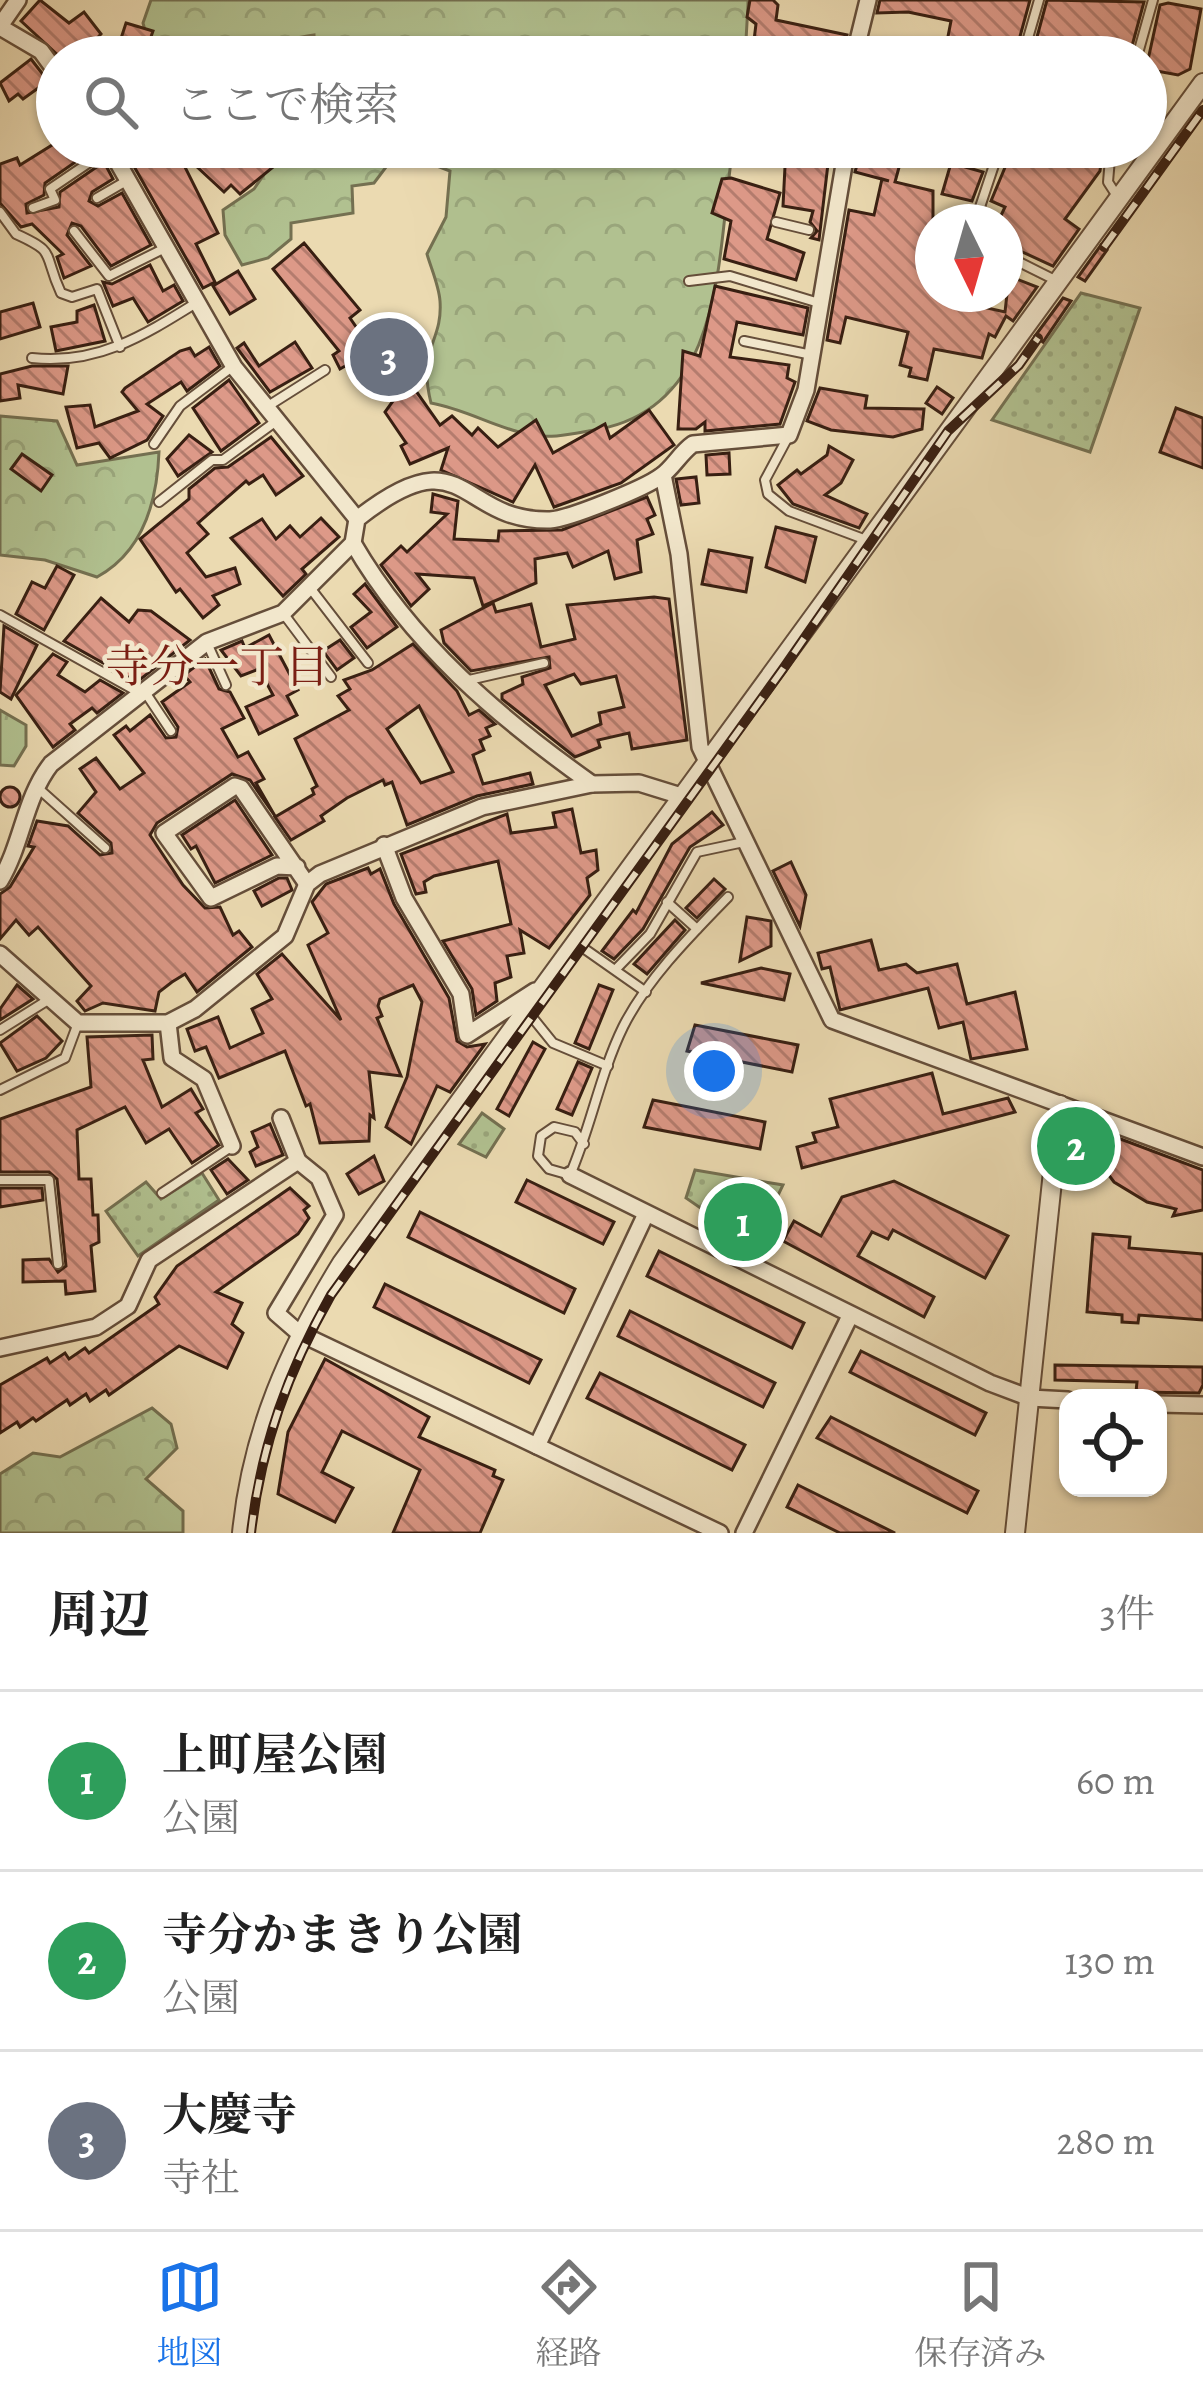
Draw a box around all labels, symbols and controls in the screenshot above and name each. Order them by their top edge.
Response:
search box [36,36,1167,168]
icon: search [78,69,144,135]
text: ここで検索 [174,74,399,136]
north arrow [915,204,1023,312]
pin: 3 [350,312,428,402]
district label: 寺分一丁目 [104,636,330,698]
your location [684,1041,744,1101]
pin: 2 [1037,1101,1115,1191]
pin: 1 [704,1177,782,1267]
map controls [1059,1389,1167,1497]
button: locate [1059,1389,1167,1497]
text: 周辺 [48,1580,150,1650]
text: 3件 [1100,1587,1155,1640]
text: 上町屋公園 [162,1724,387,1786]
text: 1 [80,1754,94,1807]
text: 60 m [1076,1754,1155,1807]
text: 公園 [162,1791,240,1844]
text: 寺分かまきり公園 [162,1904,522,1966]
text: 2 [78,1934,96,1987]
text: 130 m [1064,1934,1155,1987]
text: 公園 [162,1971,240,2024]
text: 大慶寺 [162,2084,297,2146]
text: 3 [79,2114,95,2167]
text: 280 m [1057,2114,1155,2167]
text: 寺社 [162,2151,240,2204]
tab: 地図 [157,2254,223,2375]
tab: 経路 [536,2254,602,2375]
tab: 保存済み [915,2254,1047,2375]

